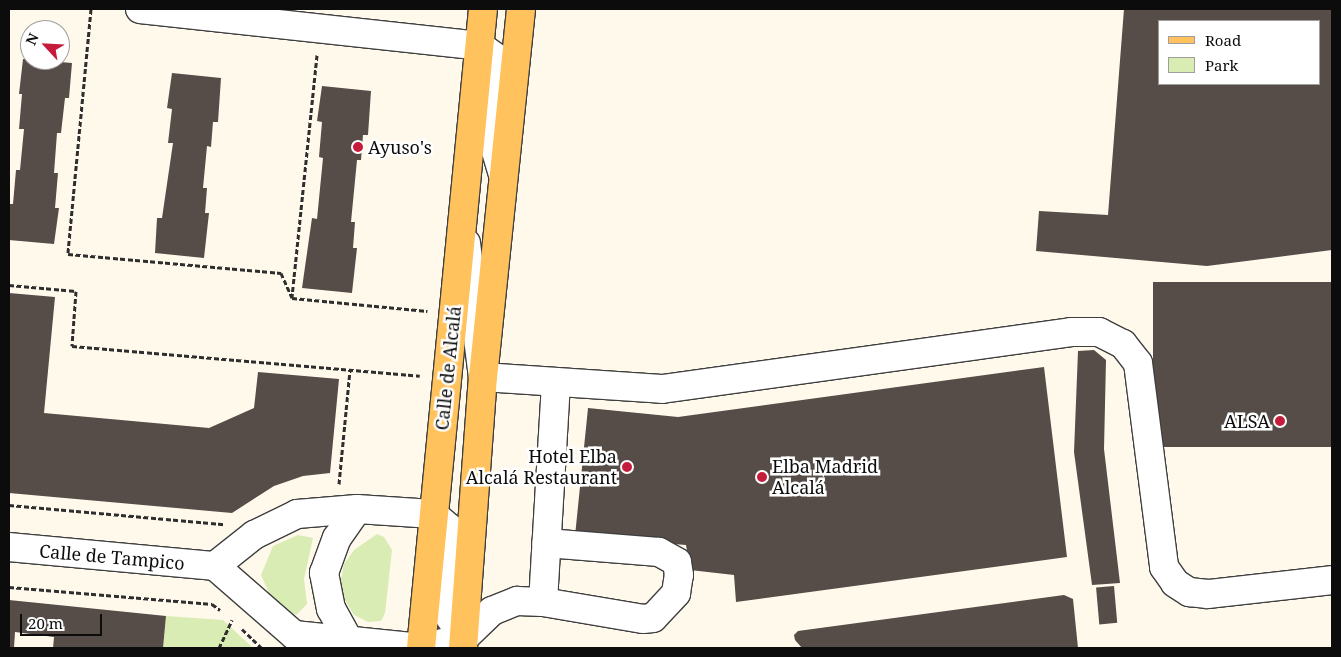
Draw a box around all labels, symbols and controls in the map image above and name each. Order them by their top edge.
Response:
north arrow [20,20,70,70]
legend [1158,20,1321,85]
text: N [21,30,43,48]
text: Road [1205,30,1241,50]
text: Park [1205,55,1238,75]
place label: Ayuso's [368,136,432,158]
marker: Ayuso's [352,141,364,153]
street label: Calle de Alcalá [431,305,465,431]
place label: ALSA [1224,410,1270,432]
marker: ALSA [1274,415,1286,427]
place label: Hotel Elba Alcalá Restaurant [466,446,617,488]
place label: Elba Madrid Alcalá [772,456,878,498]
marker: Hotel Elba Alcalá Restaurant [621,461,633,473]
marker: Elba Madrid Alcalá [756,471,768,483]
street label: Calle de Tampico [38,540,186,574]
scale bar [22,604,105,636]
text: 20 m [28,613,63,633]

